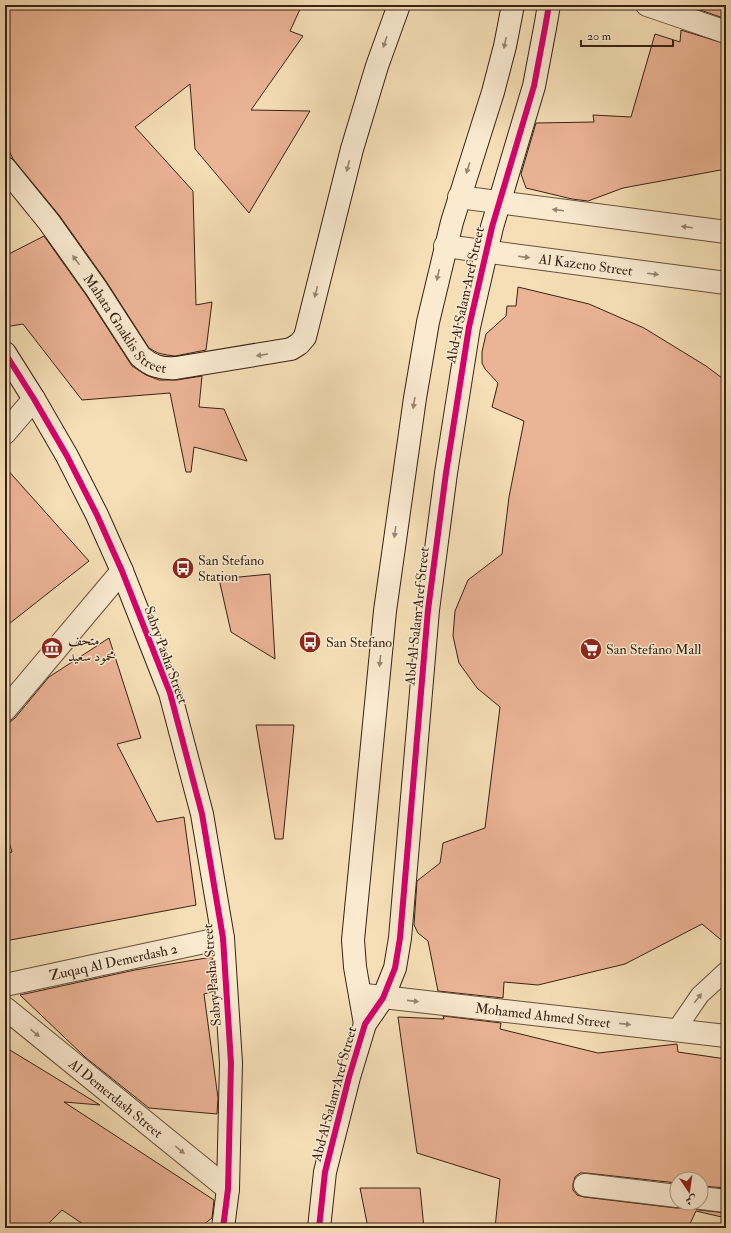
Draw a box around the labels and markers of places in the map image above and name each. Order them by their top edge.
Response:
place label: San Stefano Station [198,552,264,585]
bus stop icon: San Stefano Station [170,555,196,581]
bus stop icon: San Stefano [297,629,323,655]
place label: متحف محمود سعيد [68,632,115,665]
place label: San Stefano [326,634,392,651]
museum icon: متحف محمود سعيد [39,635,65,661]
supermarket icon: San Stefano Mall [578,636,604,662]
place label: San Stefano Mall [606,641,702,658]

